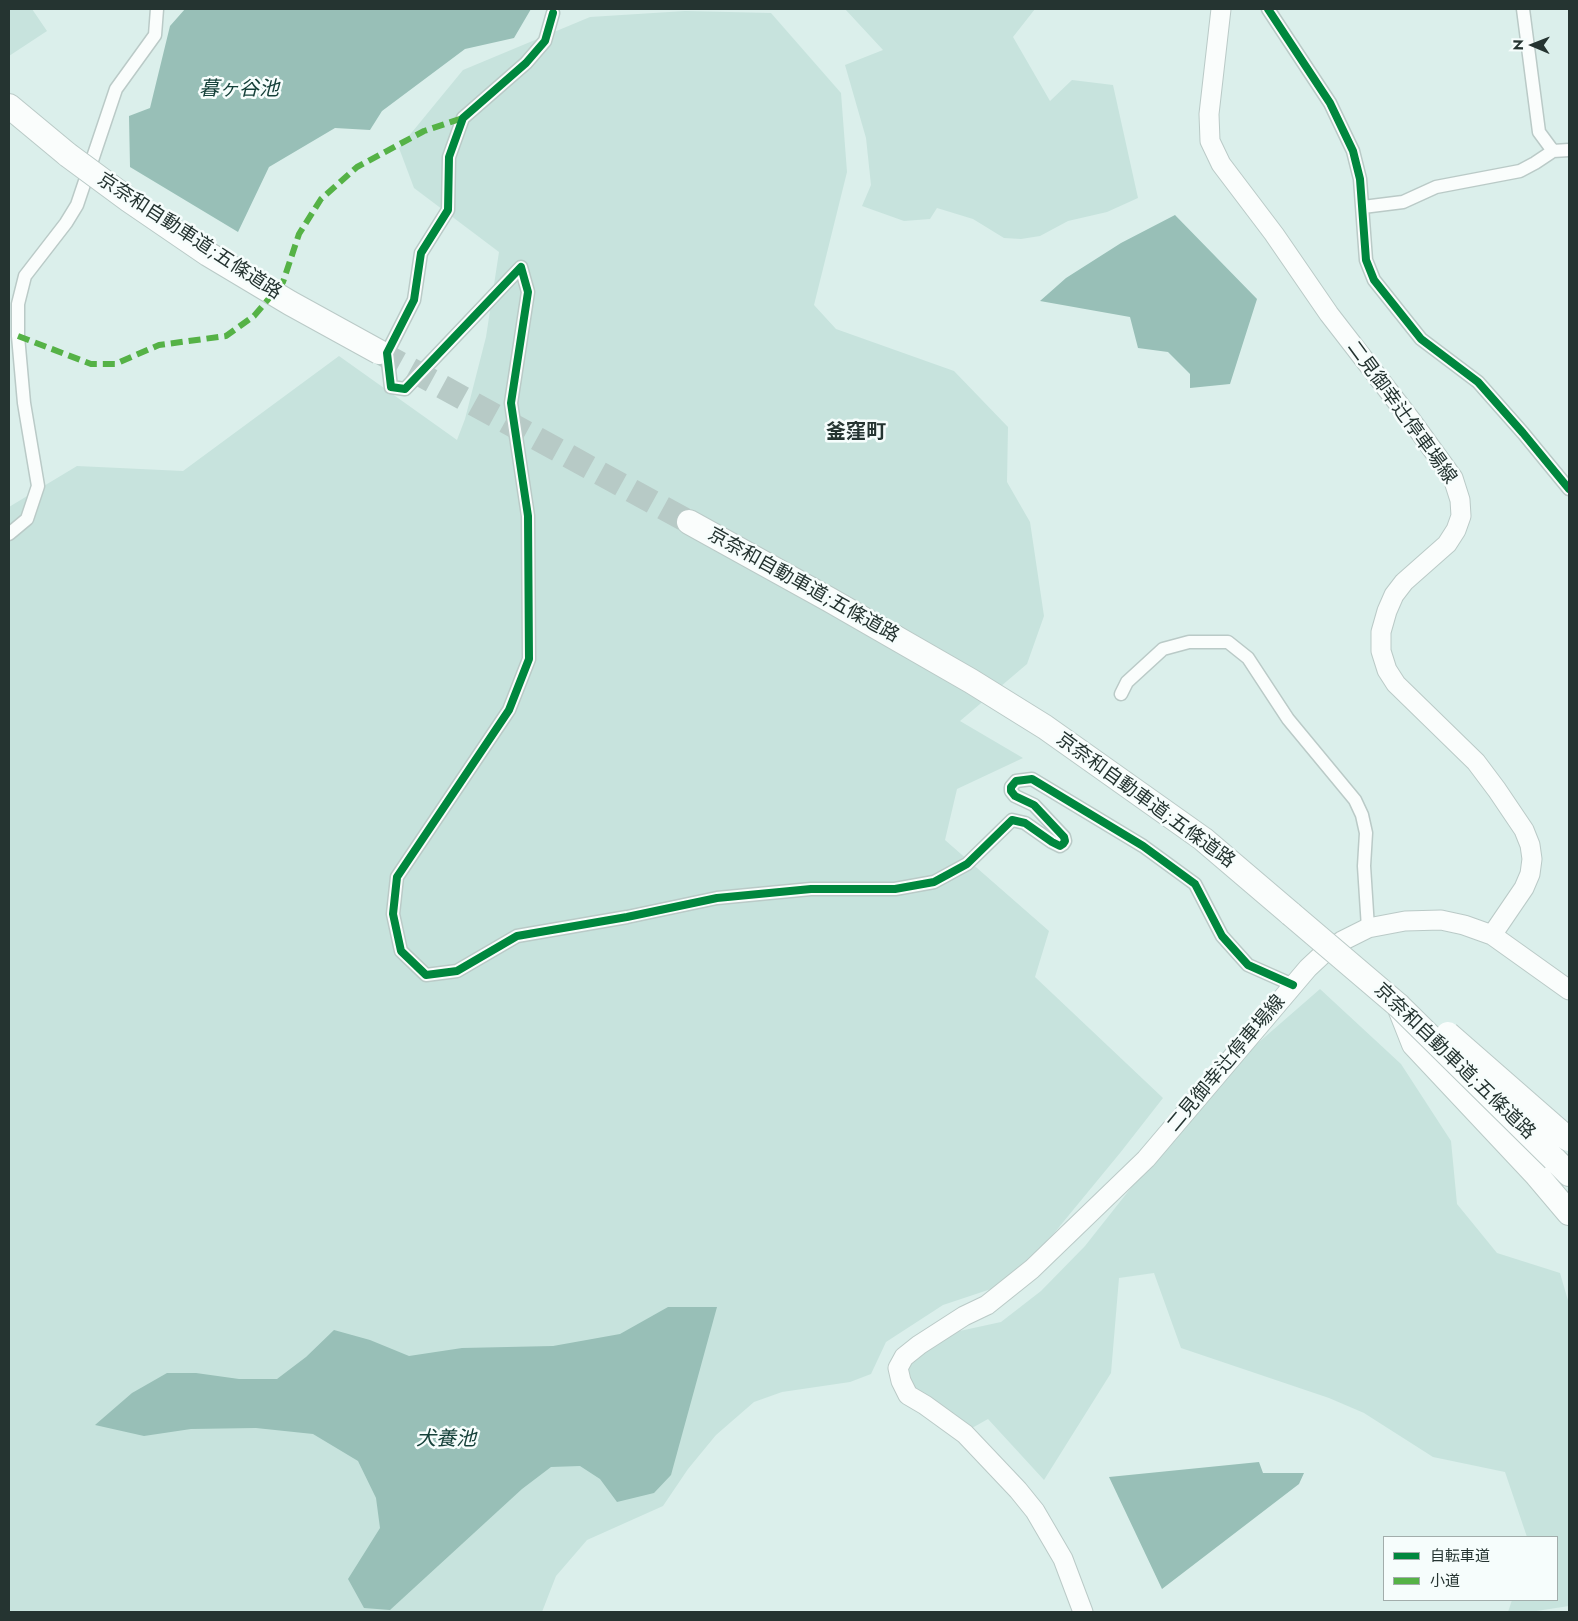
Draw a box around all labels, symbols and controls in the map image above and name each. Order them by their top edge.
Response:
north arrow [1508,20,1558,70]
text: N [1508,39,1528,50]
water label: 暮ヶ谷池 [199,78,279,102]
street label: 京奈和自動車道;五條道路 [93,169,285,305]
street label: 二見御幸辻停車場線 [1342,337,1460,489]
district label: 釜窪町 [826,421,886,445]
street label: 京奈和自動車道;五條道路 [703,524,903,648]
street label: 京奈和自動車道;五條道路 [1051,729,1239,873]
street label: 京奈和自動車道;五條道路 [1369,979,1539,1145]
street label: 二見御幸辻停車場線 [1163,991,1291,1137]
water label: 犬養池 [416,1428,476,1452]
legend [1383,1536,1558,1601]
text: 自転車道 [1430,1545,1490,1567]
text: 小道 [1430,1570,1460,1592]

